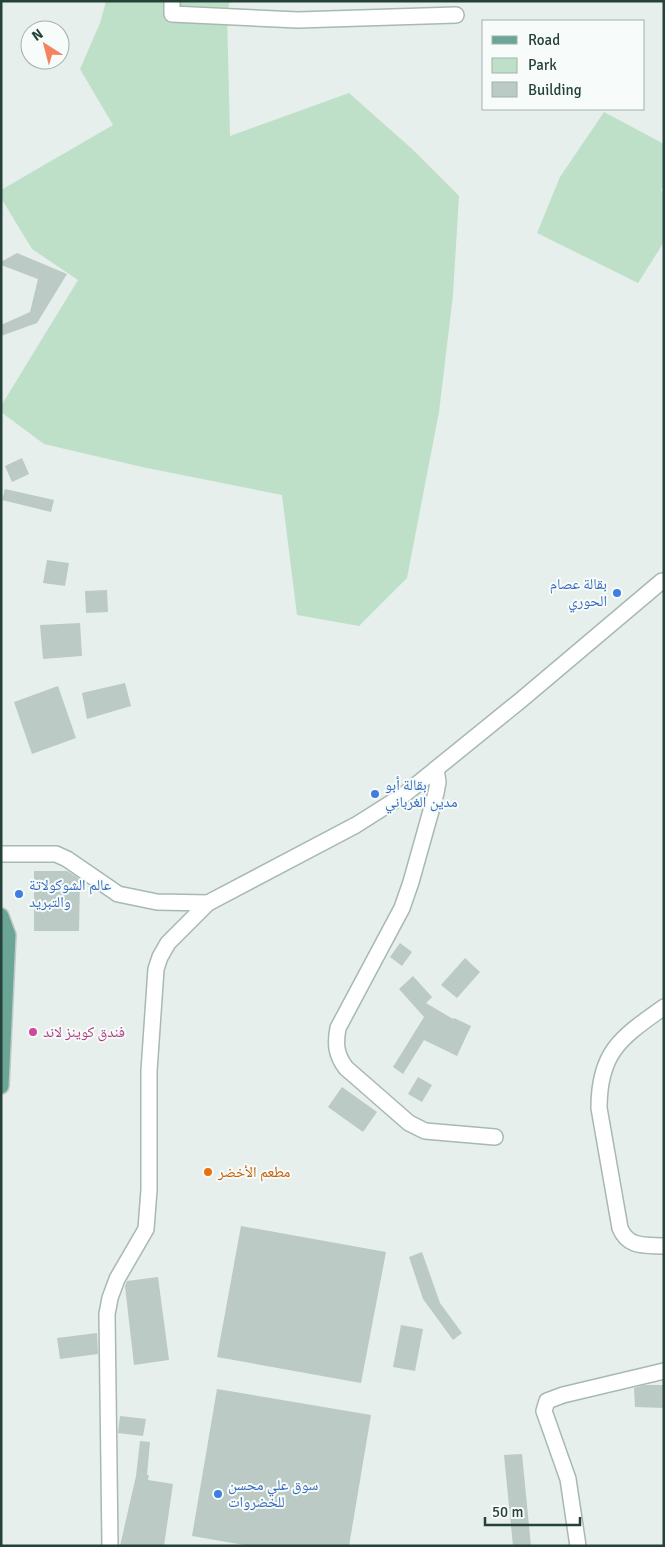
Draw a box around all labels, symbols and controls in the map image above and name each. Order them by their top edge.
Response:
north arrow [20,20,70,70]
legend [482,20,645,110]
text: N [29,25,47,45]
text: Road [528,31,560,49]
text: Park [528,56,557,74]
text: Building [528,81,582,99]
place label: بقالة عصام الحوري [550,575,607,613]
marker: بقالة عصام الحوري [611,587,623,599]
place label: بقالة أبو مدين الغرباني [385,776,458,814]
marker: بقالة أبو مدين الغرباني [369,788,381,800]
place label: عالم الشوكولاتة والتبريد [29,876,112,911]
marker: عالم الشوكولاتة والتبريد [13,888,25,900]
place label: فندق كوينز لاند [43,1023,125,1042]
marker: فندق كوينز لاند [27,1026,39,1038]
place label: مطعم الأخضر [217,1163,290,1182]
marker: مطعم الأخضر [202,1166,214,1178]
place label: سوق علي محسن للخضروات [228,1476,318,1511]
marker: سوق علي محسن للخضروات [212,1488,224,1500]
scale bar [485,1494,580,1526]
text: 50 m [492,1503,523,1521]

